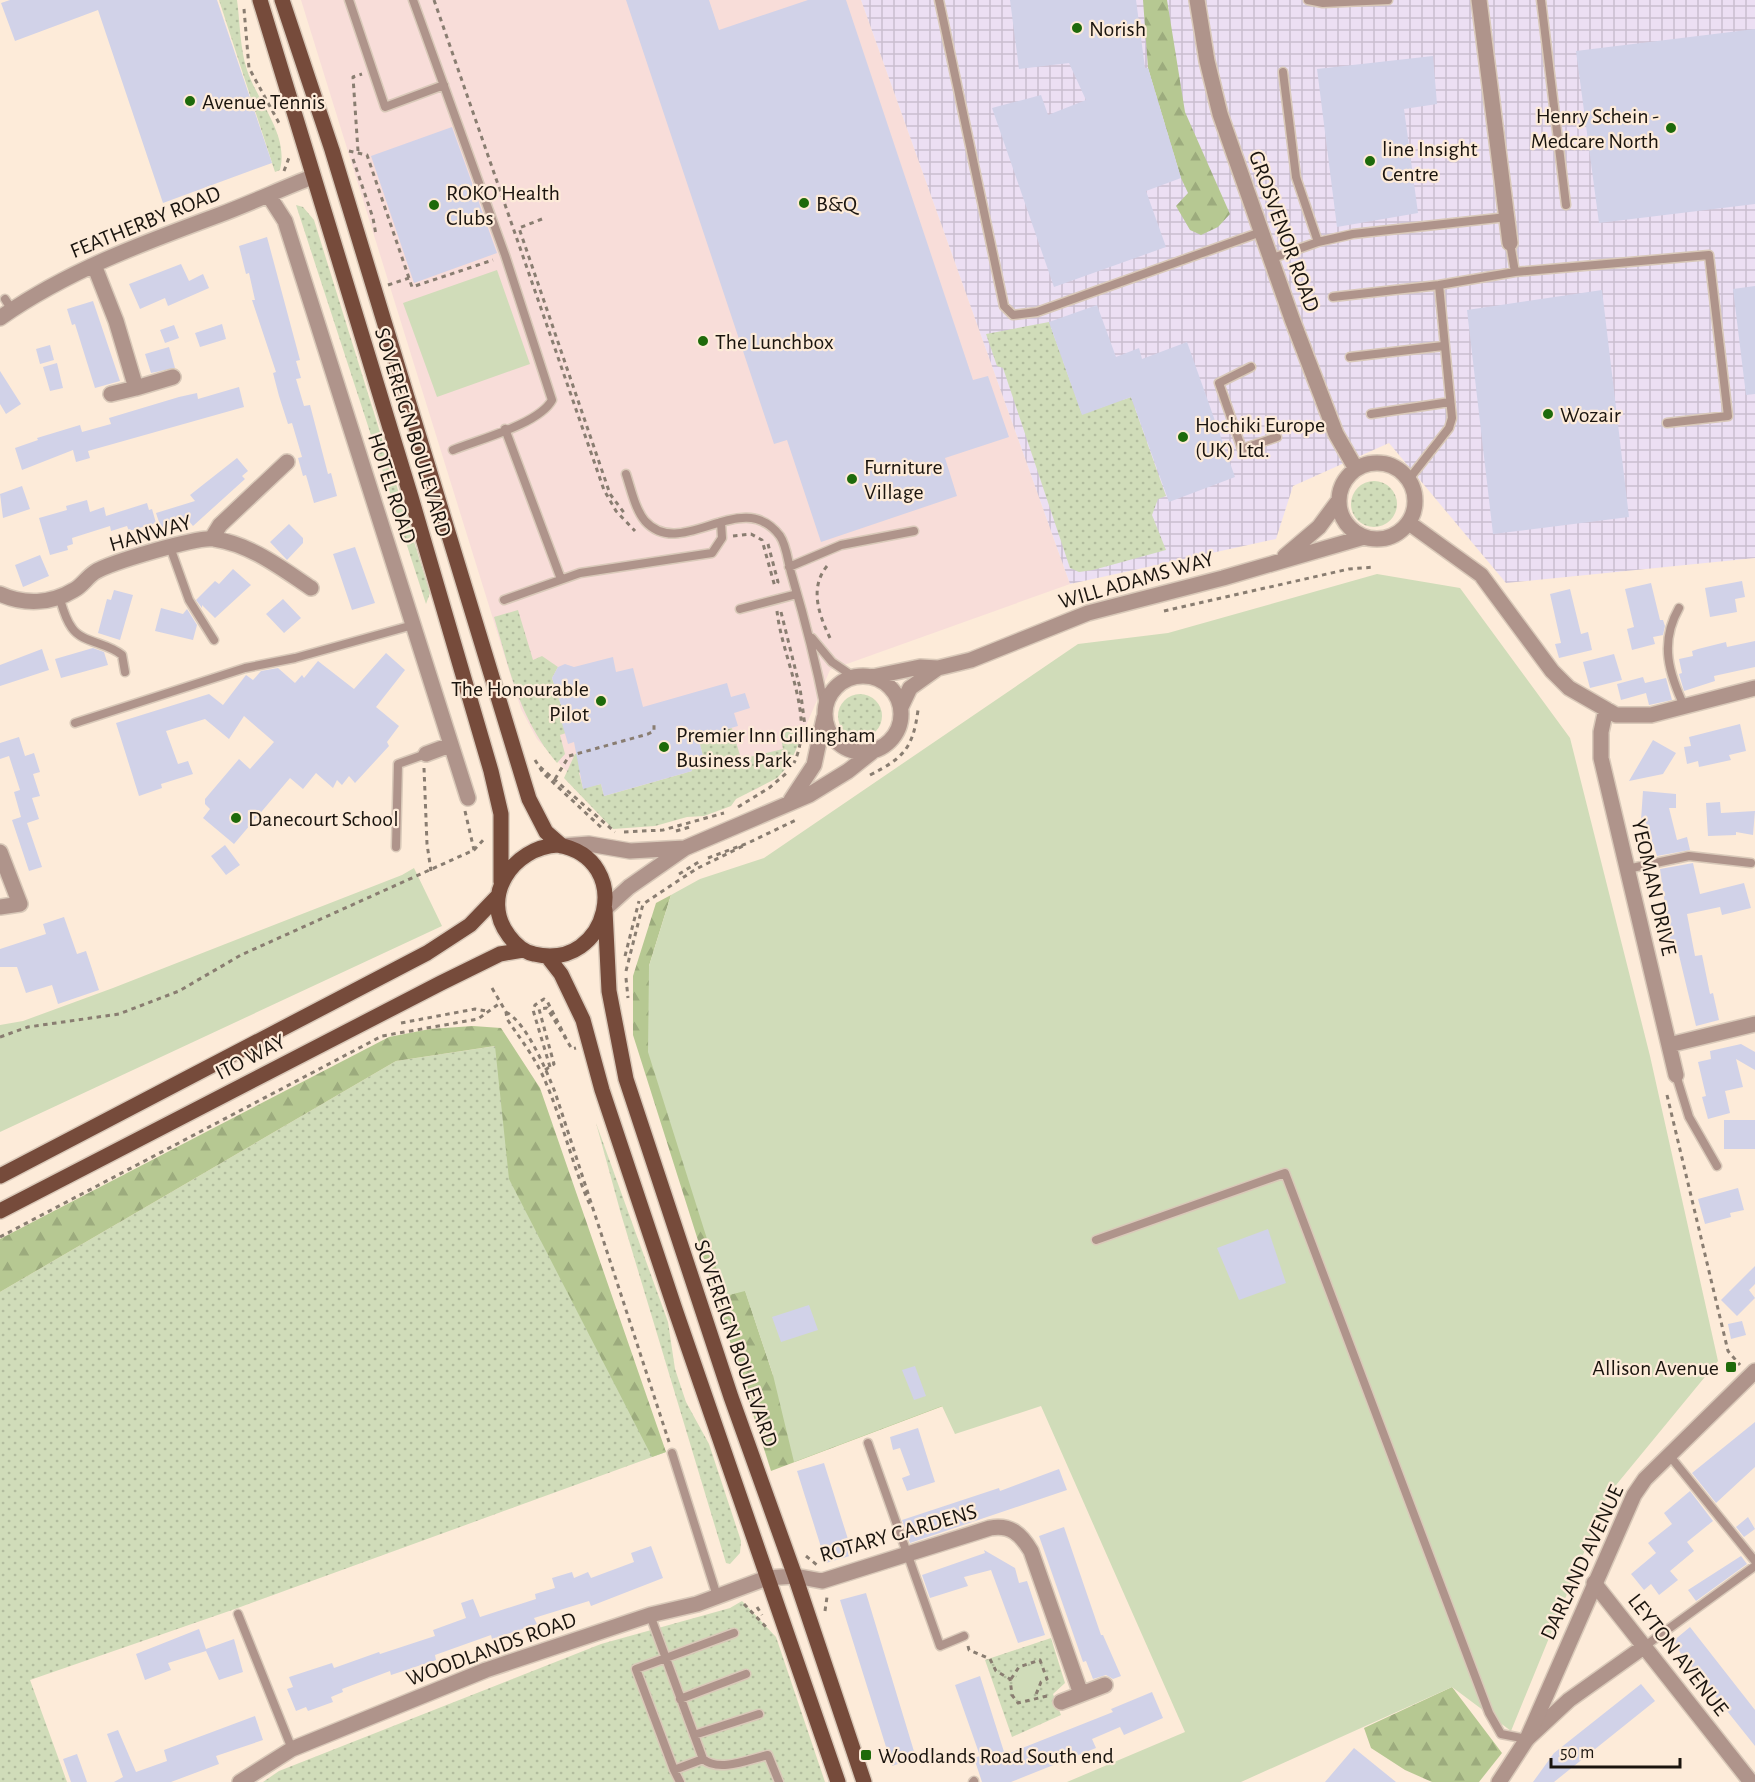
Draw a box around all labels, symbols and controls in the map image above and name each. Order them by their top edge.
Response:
place label: Norish [1089,18,1146,40]
marker: Norish [1070,21,1084,35]
place label: Avenue Tennis [202,91,325,113]
marker: Avenue Tennis [183,94,197,108]
place label: Henry Schein - Medcare North [1531,105,1659,152]
marker: Henry Schein - Medcare North [1664,121,1678,135]
place label: line Insight Centre [1382,138,1478,185]
street label: GROSVENOR ROAD [1245,148,1323,315]
marker: line Insight Centre [1363,154,1377,168]
street label: FEATHERBY ROAD [67,182,224,262]
place label: ROKO Health Clubs [446,182,560,229]
place label: B&Q [816,193,860,215]
marker: B&Q [797,196,811,210]
marker: ROKO Health Clubs [427,198,441,212]
street label: SOVEREIGN BOULEVARD [371,325,455,540]
place label: The Lunchbox [715,331,834,353]
marker: The Lunchbox [696,334,710,348]
place label: Wozair [1560,404,1621,426]
marker: Wozair [1541,407,1555,421]
place label: Hochiki Europe (UK) Ltd. [1195,414,1325,461]
street label: HOTEL ROAD [364,430,420,546]
marker: Hochiki Europe (UK) Ltd. [1176,430,1190,444]
place label: Furniture Village [864,456,943,503]
marker: Furniture Village [845,472,859,486]
street label: HANWAY [106,511,194,555]
street label: WILL ADAMS WAY [1056,547,1217,613]
place label: The Honourable Pilot [451,678,589,725]
marker: The Honourable Pilot [594,694,608,708]
place label: Premier Inn Gillingham Business Park [676,724,876,771]
marker: Premier Inn Gillingham Business Park [657,740,671,754]
place label: Danecourt School [248,808,399,830]
marker: Danecourt School [229,811,243,825]
street label: YEOMAN DRIVE [1628,817,1681,958]
street label: ITO WAY [212,1030,289,1084]
street label: SOVEREIGN BOULEVARD [690,1237,782,1450]
place label: Allison Avenue [1592,1357,1719,1379]
marker: Allison Avenue [1724,1360,1738,1374]
street label: DARLAND AVENUE [1536,1481,1628,1643]
street label: ROTARY GARDENS [817,1500,979,1566]
street label: LEYTON AVENUE [1624,1589,1733,1720]
street label: WOODLANDS ROAD [403,1608,579,1690]
scale bar [1551,1731,1680,1769]
text: 50 m [1560,1744,1594,1762]
place label: Woodlands Road South end [878,1745,1114,1767]
marker: Woodlands Road South end [859,1748,873,1762]

